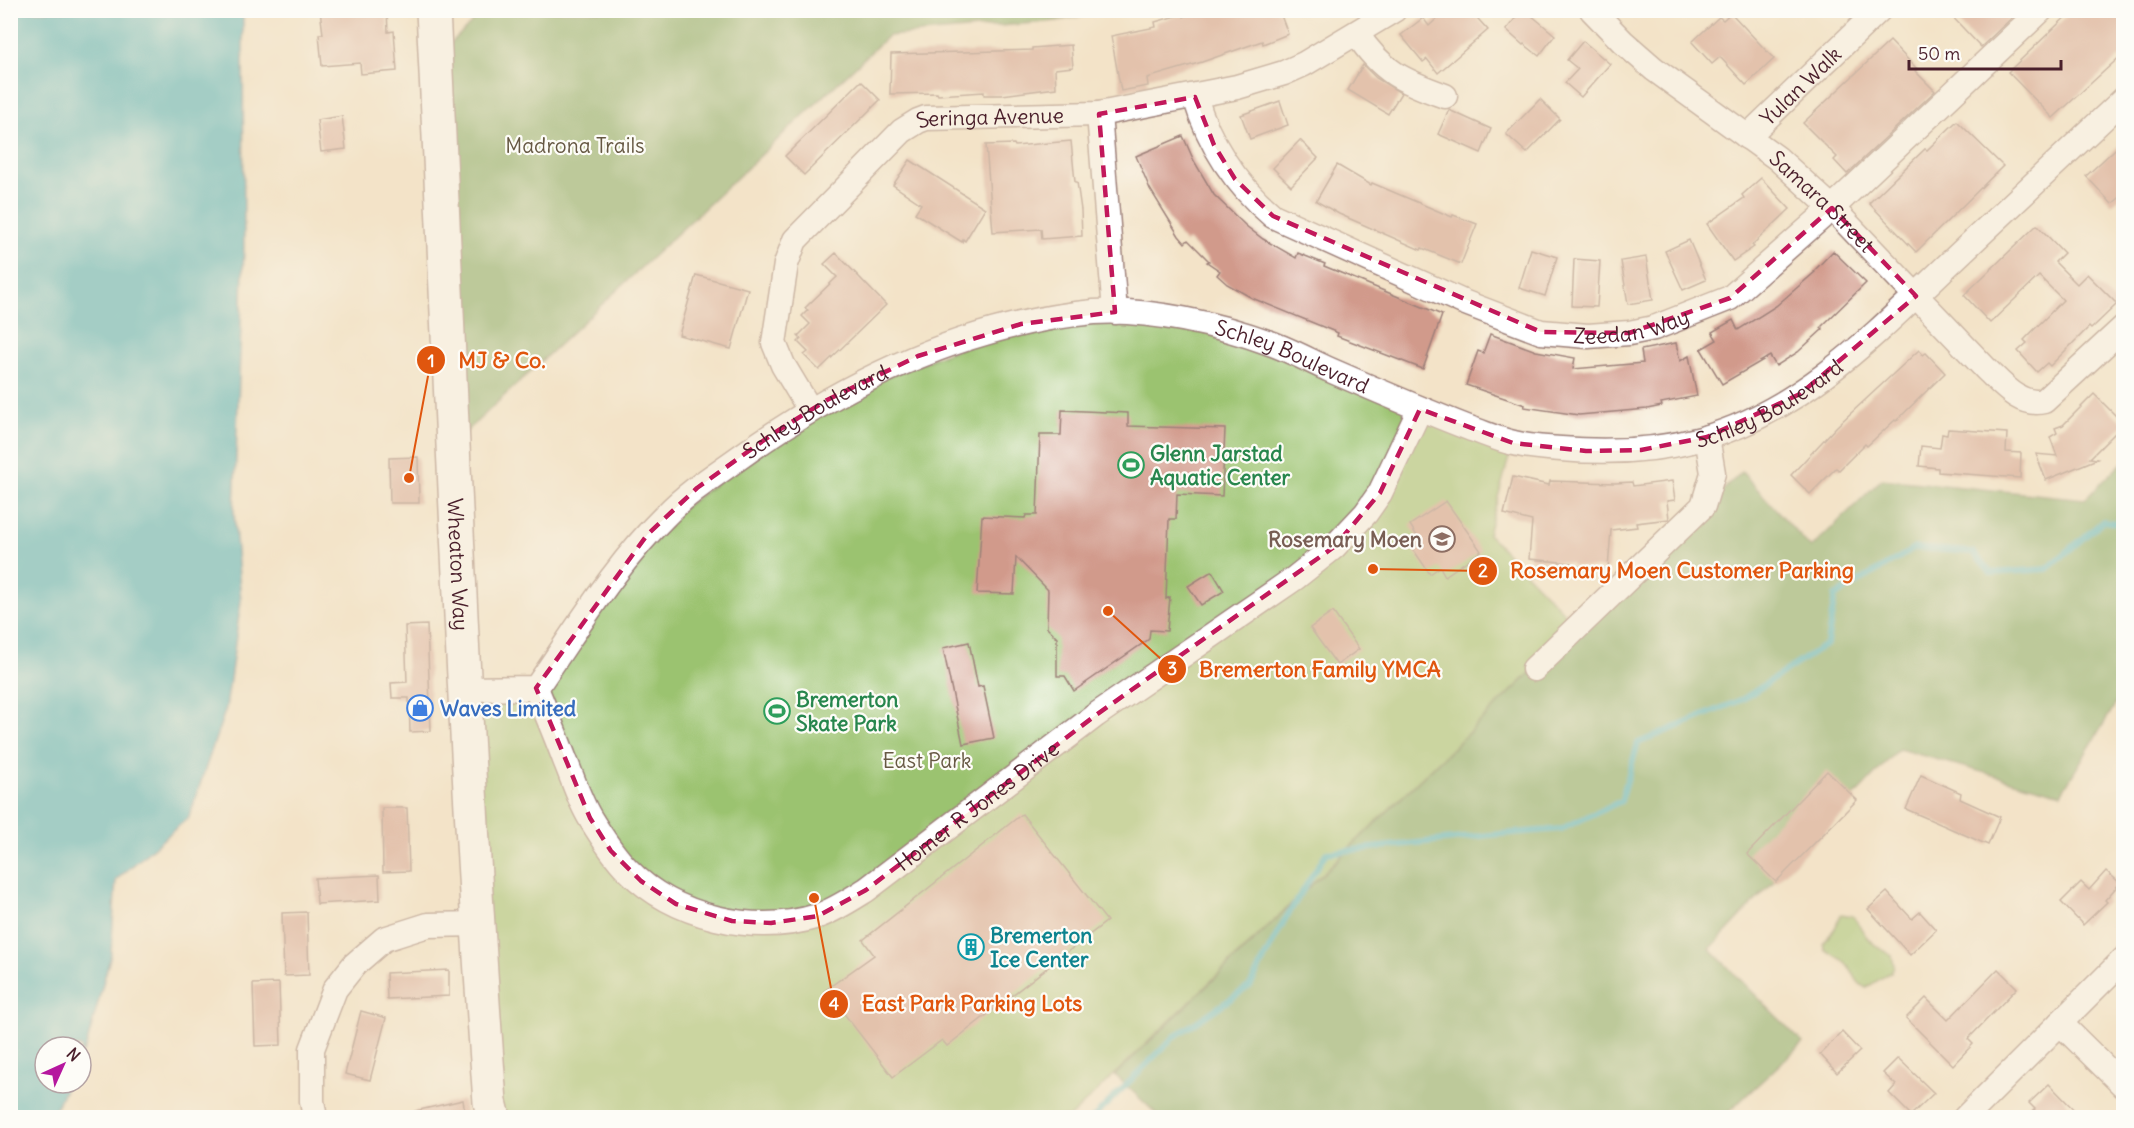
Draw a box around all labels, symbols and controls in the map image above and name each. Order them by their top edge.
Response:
scale bar [1909,33,2060,71]
street label: Yulan Walk [1754,40,1847,131]
text: 50 m [1918,42,1960,65]
street label: Seringa Avenue [912,101,1064,134]
park label: Madrona Trails [505,132,645,159]
street label: Samara Street [1764,144,1880,258]
street label: Zeedan Way [1572,302,1693,350]
street label: Schley Boulevard [1212,313,1373,399]
callout: MJ & Co. [416,340,558,380]
text: MJ & Co. [458,346,546,374]
text: 1 [427,349,435,372]
street label: Schley Boulevard [1692,353,1848,453]
street label: Schley Boulevard [737,358,892,465]
place label: Glenn Jarstad Aquatic Center [1150,440,1290,491]
sports icon: Glenn Jarstad Aquatic Center [1116,450,1146,480]
street label: Wheaton Way [442,497,475,631]
school or university icon: Rosemary Moen [1427,524,1457,554]
place label: Rosemary Moen [1268,526,1422,553]
callout: Rosemary Moen Customer Parking [1468,551,1866,591]
text: Rosemary Moen Customer Parking [1510,556,1854,584]
text: 2 [1478,559,1488,582]
callout: Bremerton Family YMCA [1157,649,1453,689]
text: Bremerton Family YMCA [1199,655,1441,683]
text: 3 [1167,657,1177,680]
place label: Bremerton Skate Park [796,686,898,737]
shop icon: Waves Limited [405,693,435,723]
place label: Waves Limited [440,695,577,722]
sports icon: Bremerton Skate Park [762,696,792,726]
street label: Homer R Jones Drive [889,735,1064,877]
park label: East Park [882,747,972,774]
place label: Bremerton Ice Center [990,922,1092,973]
building icon: Bremerton Ice Center [956,932,986,962]
callout: East Park Parking Lots [819,984,1094,1024]
text: East Park Parking Lots [862,989,1082,1017]
text: 4 [829,992,840,1015]
north arrow [33,1035,93,1095]
text: N [63,1043,85,1065]

